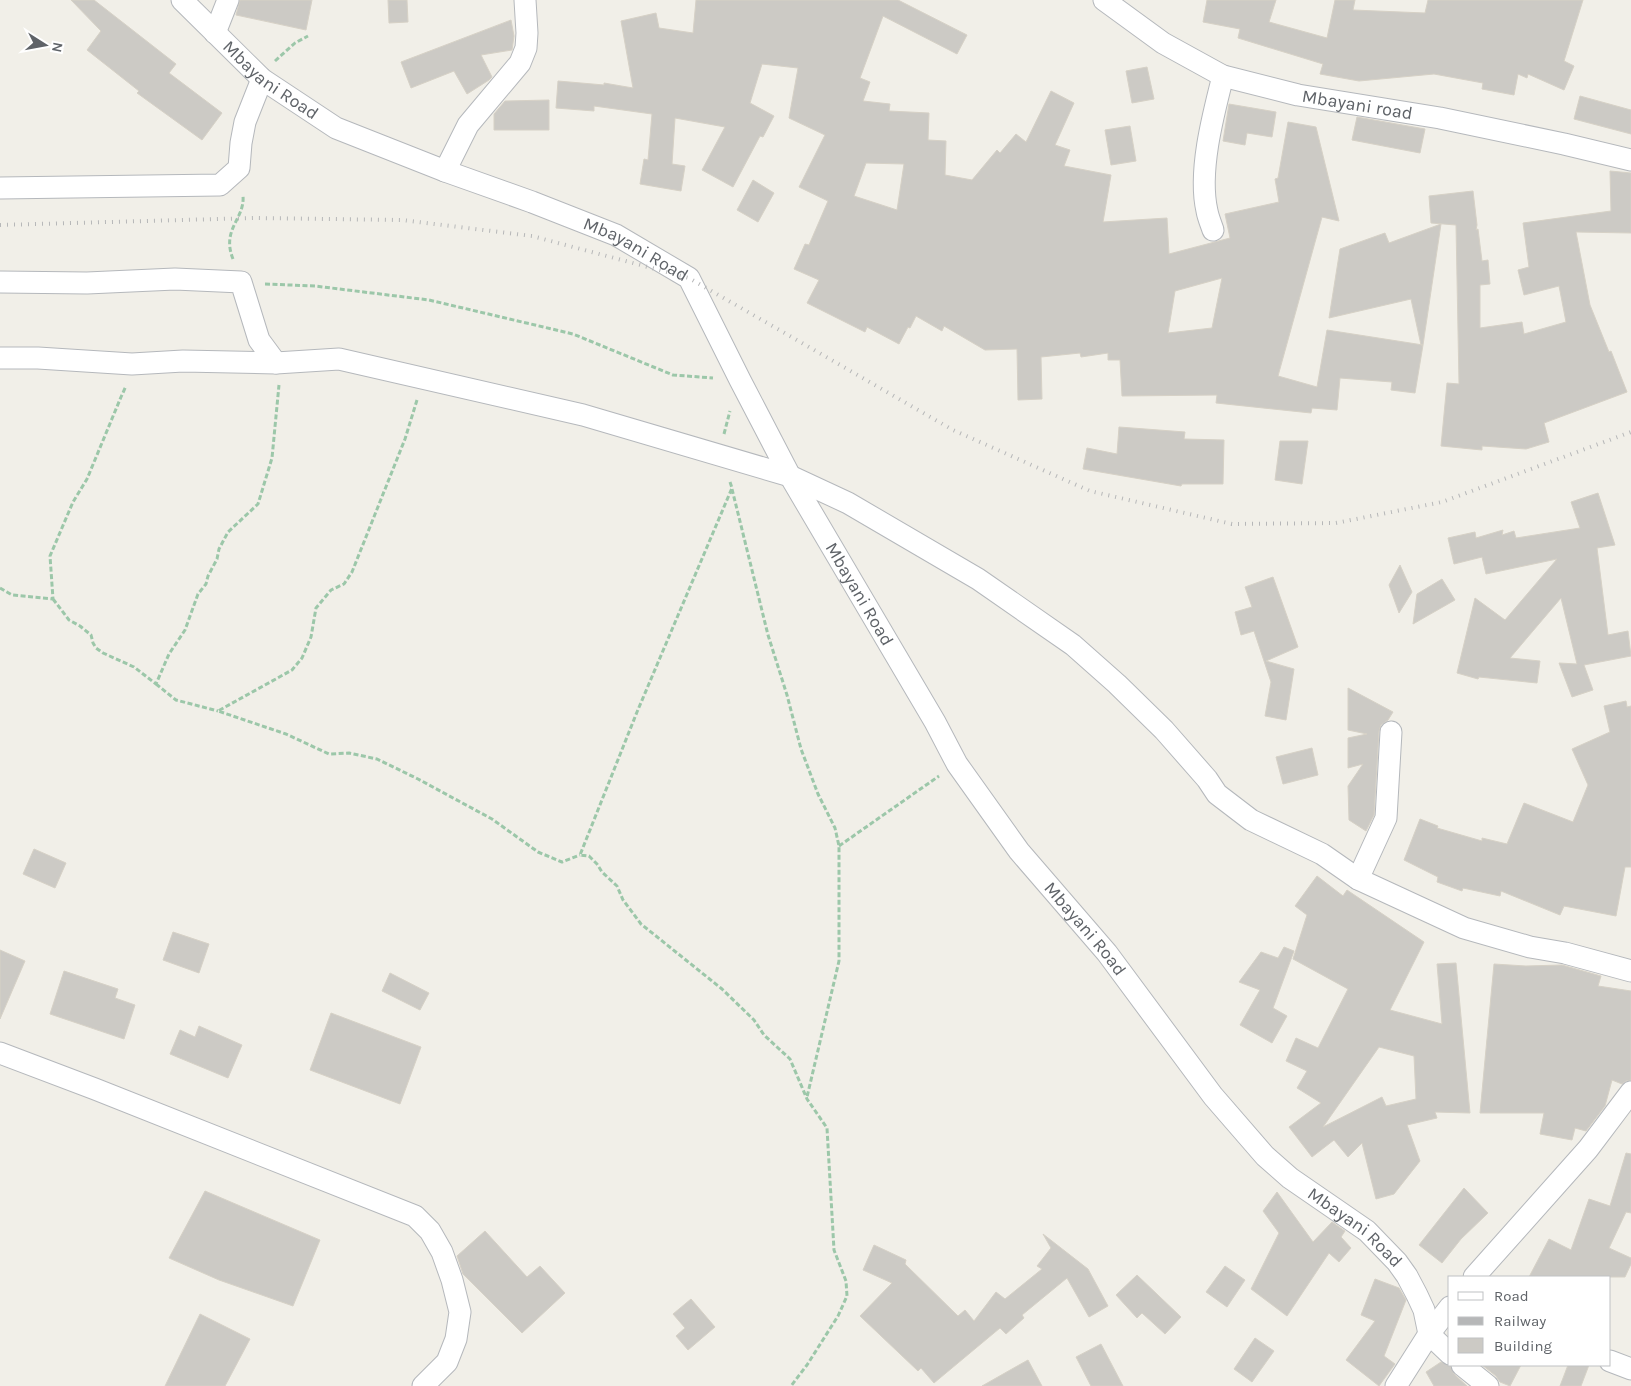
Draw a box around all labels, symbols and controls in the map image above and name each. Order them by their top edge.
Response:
north arrow [20,20,70,70]
street label: Mbayani Road [218,36,323,124]
text: N [48,41,67,54]
street label: Mbayani road [1301,85,1414,124]
street label: Mbayani Road [580,212,692,286]
street label: Mbayani Road [821,538,899,650]
street label: Mbayani Road [1040,877,1131,980]
street label: Mbayani Road [1303,1182,1407,1272]
legend [1448,1276,1611,1366]
text: Road [1494,1287,1529,1305]
text: Railway [1494,1312,1546,1330]
text: Building [1494,1337,1552,1355]

